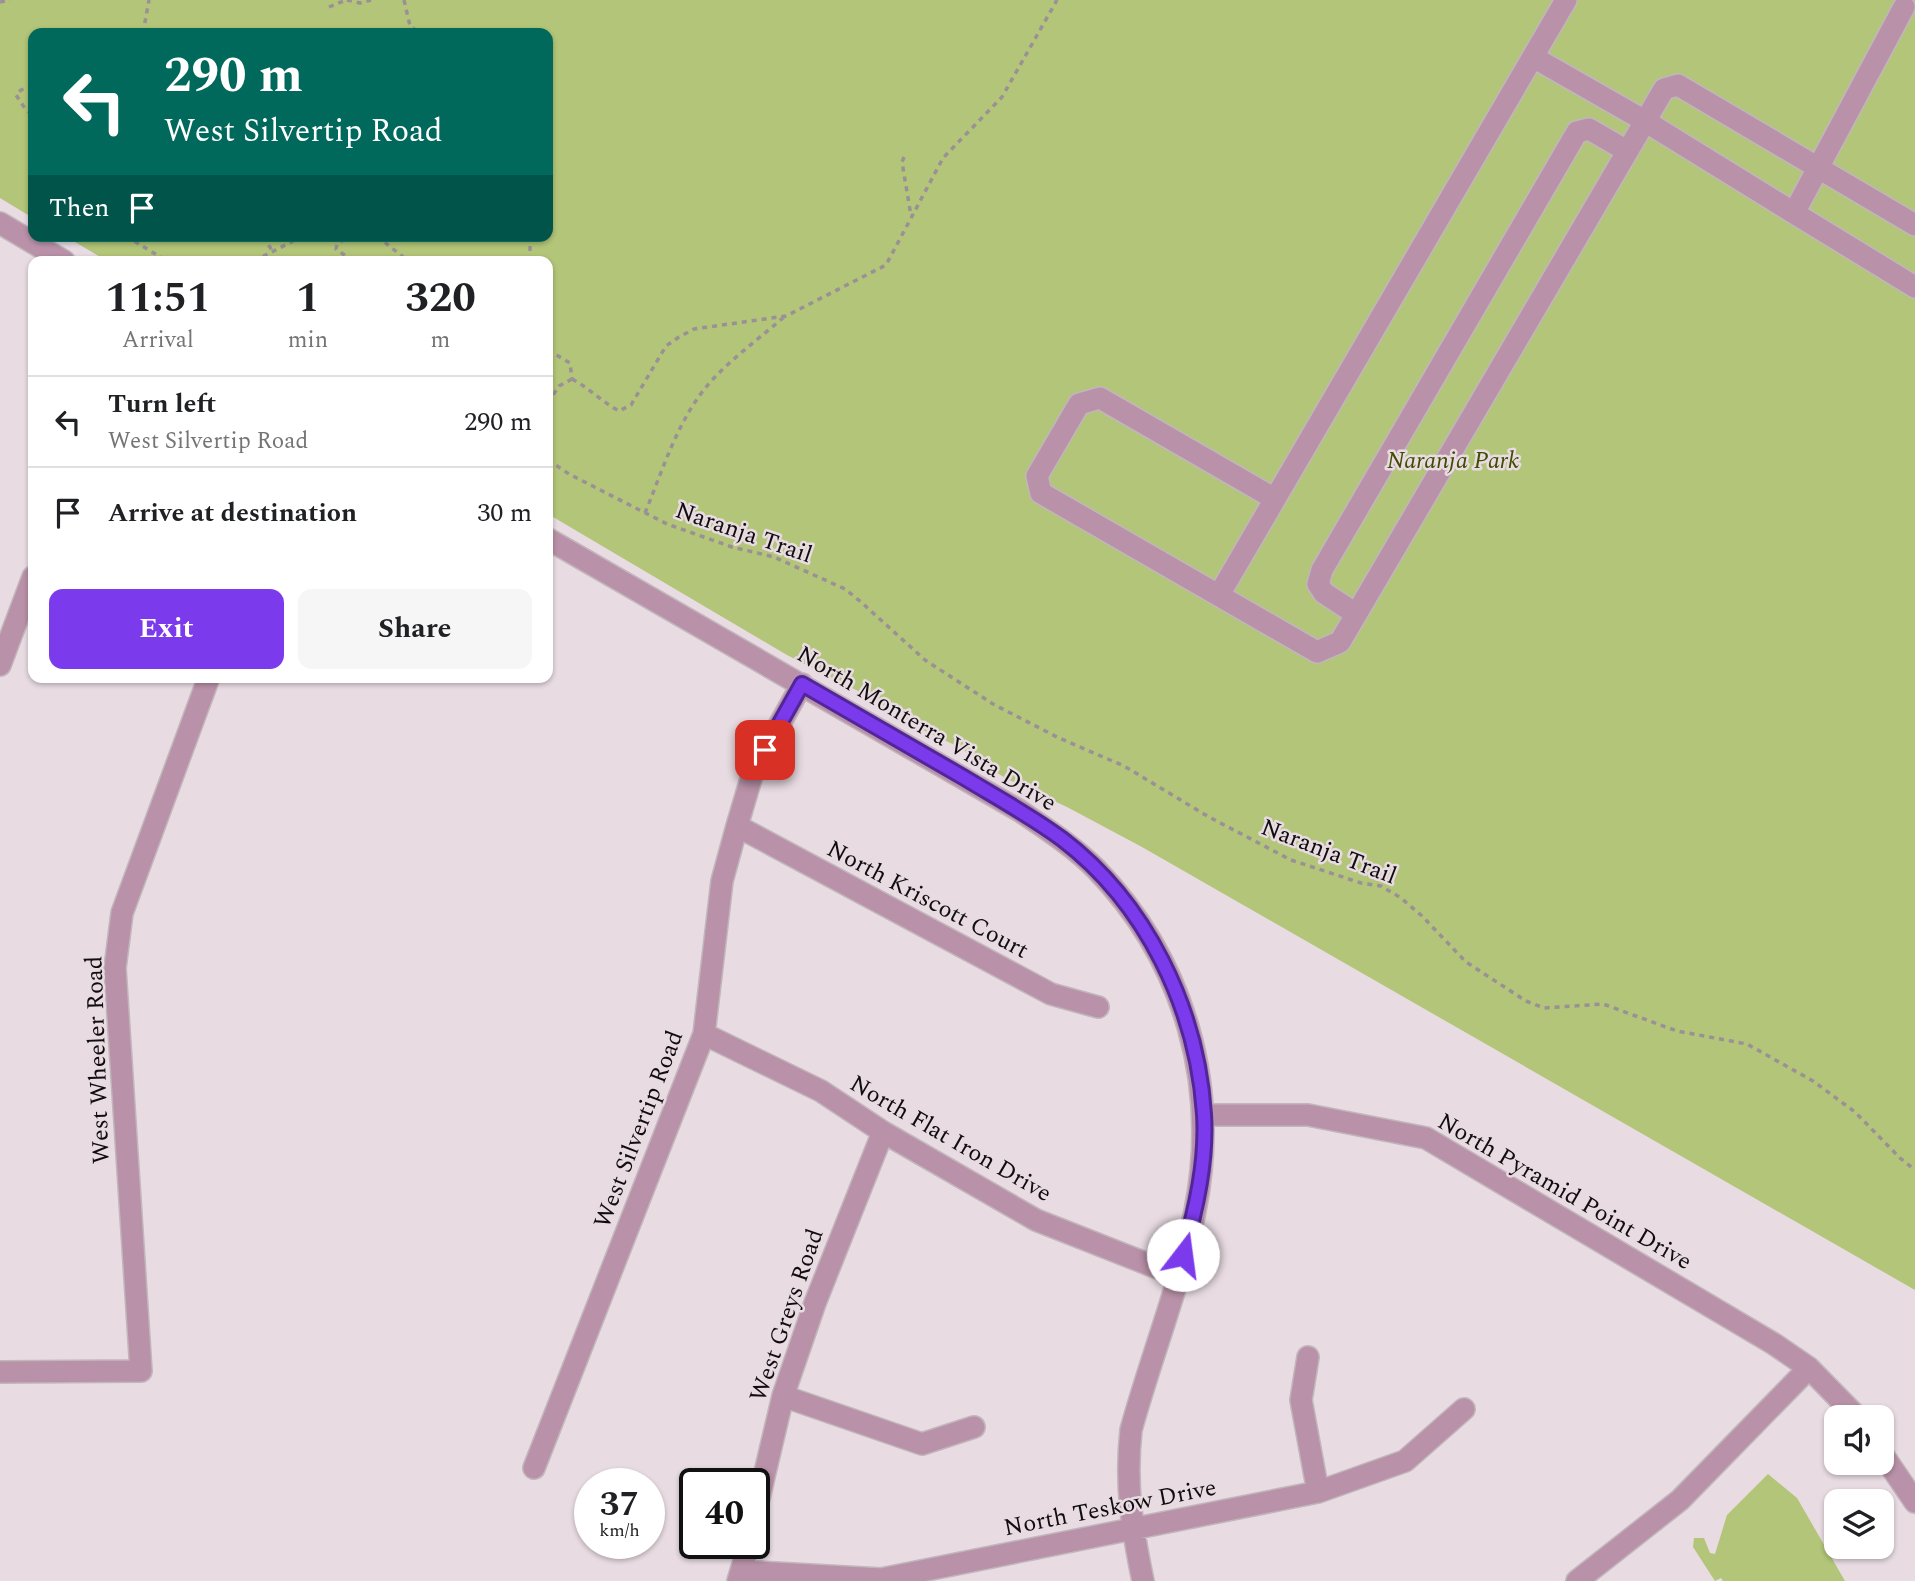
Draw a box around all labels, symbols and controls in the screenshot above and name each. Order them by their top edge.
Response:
text: 290 m [164,39,303,114]
icon: left [49,56,140,147]
text: West Silvertip Road [164,107,443,156]
text: Then [49,188,109,228]
icon: arrive [123,189,161,227]
text: 11:51 [105,267,211,330]
text: 1 [296,267,320,330]
text: 320 [405,267,476,330]
text: Arrival [122,323,194,358]
text: min [288,323,328,358]
text: m [431,323,450,358]
text: Turn left [108,384,216,424]
text: 290 m [464,402,532,442]
icon: left [49,403,87,441]
text: West Silvertip Road [108,424,308,459]
park label: Naranja Park [1387,443,1519,479]
text: Arrive at destination [108,493,357,533]
text: 30 m [477,493,532,533]
street label: Naranja Trail [670,493,817,573]
icon: arrive [49,494,87,532]
button: Exit [49,589,284,669]
button: Share [298,589,532,669]
street label: North Monterra Vista Drive [790,637,1063,821]
pin [735,720,795,780]
icon: arrive [746,731,784,769]
street label: Naranja Trail [1256,810,1402,894]
street label: North Kriscott Court [820,831,1035,968]
street label: West Wheeler Road [76,955,120,1165]
street label: West Silvertip Road [585,1025,693,1233]
street label: North Flat Iron Drive [843,1066,1058,1212]
street label: North Pyramid Point Drive [1430,1104,1699,1280]
position arrow [1146,1218,1220,1292]
street label: West Greys Road [740,1224,833,1407]
map controls [1824,1405,1894,1559]
button: sound [1824,1405,1894,1475]
speed limit sign: 40 [679,1468,770,1559]
street label: North Teskow Drive [1001,1470,1220,1546]
text: 37 [600,1478,639,1531]
button: layers [1824,1489,1894,1559]
text: km/h [599,1517,640,1544]

